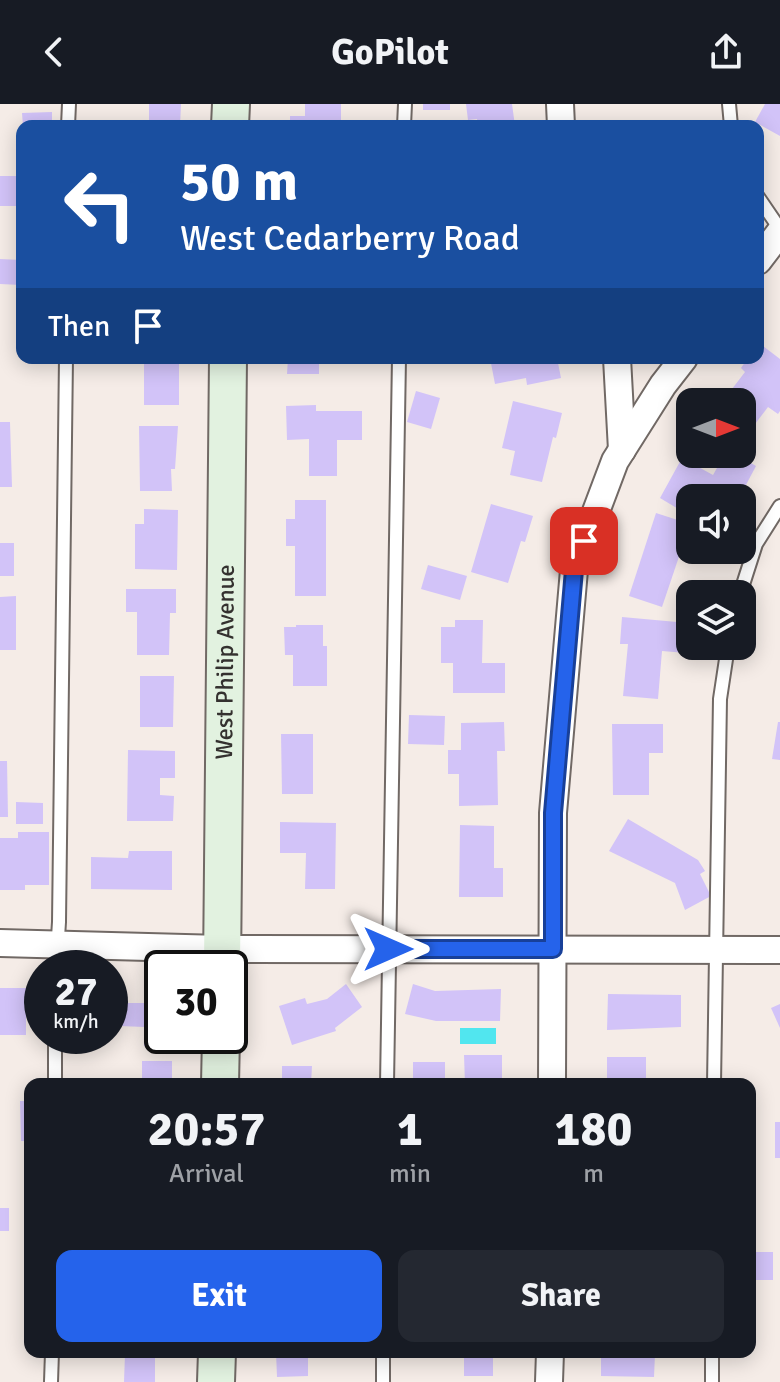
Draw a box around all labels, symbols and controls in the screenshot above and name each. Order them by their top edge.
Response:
icon: back [32,30,76,74]
text: GoPilot [331,30,449,75]
icon: share [704,30,748,74]
text: 50 m [180,147,298,216]
icon: left [48,152,152,256]
text: West Cedarberry Road [180,216,520,261]
icon: arrive [126,304,170,348]
text: Then [48,308,110,345]
north arrow [676,388,756,468]
map controls [676,388,756,660]
button: sound [676,484,756,564]
pin [550,507,618,575]
icon: arrive [562,519,606,563]
street label: West Philip Avenue [209,564,241,760]
button: layers [676,580,756,660]
position arrow [346,907,430,991]
speed limit sign: 30 [144,950,248,1054]
text: 27 [54,967,98,1017]
text: km/h [53,1009,99,1034]
text: 20:57 [148,1100,265,1159]
text: 1 [397,1100,423,1159]
text: 180 [555,1100,632,1159]
text: Arrival [169,1158,244,1190]
text: min [389,1158,431,1190]
text: m [583,1158,604,1190]
button: Exit [56,1250,382,1342]
button: Share [398,1250,724,1342]

